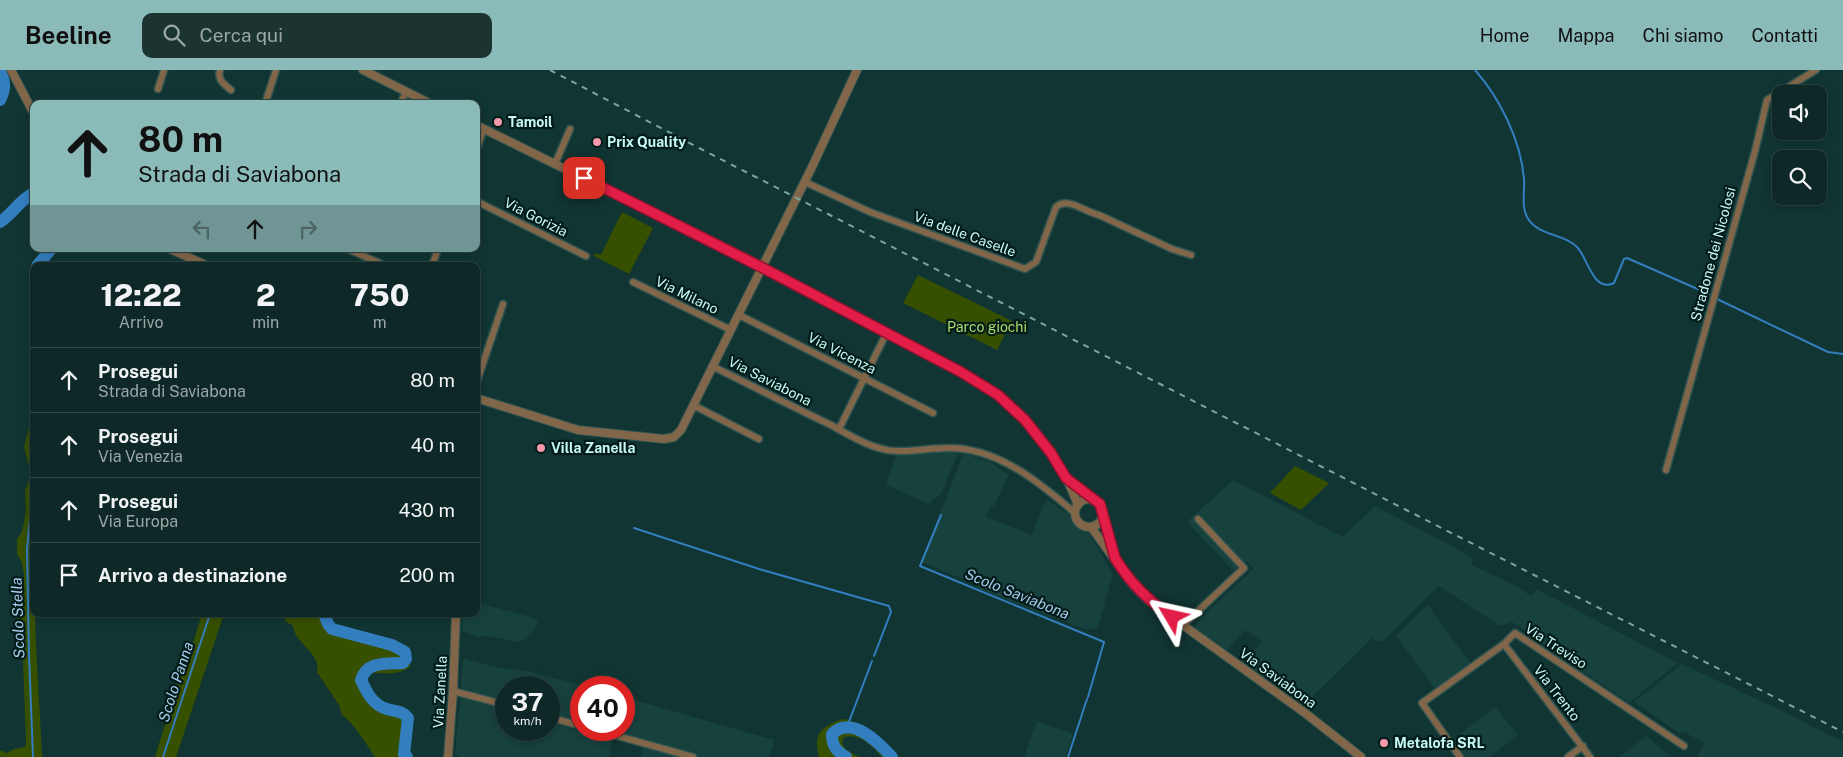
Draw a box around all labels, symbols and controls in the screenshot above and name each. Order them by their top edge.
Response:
search box [142,13,492,58]
text: Beeline [25,21,112,49]
icon: search [160,21,188,49]
text: Cerca qui [200,24,283,46]
text: Home [1480,25,1529,46]
text: Mappa [1557,25,1615,46]
text: Chi siamo [1643,25,1723,46]
text: Contatti [1751,25,1818,46]
map controls [1772,85,1827,205]
button: sound [1772,85,1827,140]
place label: Tamoil [508,114,553,130]
marker: Tamoil [492,116,504,128]
text: 80 m [138,119,223,160]
icon: ahead [55,120,120,185]
place label: Prix Quality [607,134,686,150]
marker: Prix Quality [591,136,603,148]
button: search [1772,150,1827,205]
pin [563,157,605,199]
text: Strada di Saviabona [138,161,341,187]
icon: arrive [570,164,598,192]
street label: Stradone dei Nicolosi [1687,185,1739,323]
street label: Via Gorizia [502,194,570,240]
street label: Via delle Caselle [912,208,1018,260]
icon: left [188,215,216,243]
icon: ahead [241,215,269,243]
icon: right [294,215,322,243]
street label: Via Milano [653,273,721,317]
text: 12:22 [101,277,182,313]
text: 2 [256,277,276,313]
text: 750 [350,277,409,313]
text: Arrivo [119,313,163,332]
text: min [252,313,279,332]
text: m [373,313,387,332]
park label: Parco giochi [947,319,1027,335]
street label: Via Vicenza [805,329,879,377]
street label: Via Saviabona [726,353,814,409]
text: Prosegui [98,360,178,382]
icon: ahead [55,366,83,394]
text: 80 m [410,369,455,391]
text: Strada di Saviabona [98,382,246,401]
text: Prosegui [98,425,178,447]
icon: ahead [55,431,83,459]
text: 40 m [410,434,455,456]
place label: Villa Zanella [551,440,635,456]
marker: Villa Zanella [535,442,547,454]
text: Via Venezia [98,447,183,466]
text: Prosegui [98,490,178,512]
icon: ahead [55,496,83,524]
text: 430 m [399,499,455,521]
text: Via Europa [98,512,178,531]
icon: arrive [55,561,83,589]
text: Arrivo a destinazione [98,564,287,586]
text: 200 m [399,564,455,586]
water label: Scolo Saviabona [963,565,1072,622]
water label: Scolo Stella [8,577,27,659]
position arrow [1145,590,1197,642]
street label: Via Treviso [1522,620,1590,672]
water label: Scolo Panna [155,640,196,724]
street label: Via Saviabona [1236,645,1320,711]
street label: Via Zanella [430,655,450,729]
street label: Via Trento [1530,662,1584,724]
speed limit sign: 40 [570,676,635,741]
text: 37 [512,687,543,717]
text: km/h [513,714,542,728]
place label: Metalofa SRL [1394,735,1485,751]
marker: Metalofa SRL [1378,737,1390,749]

